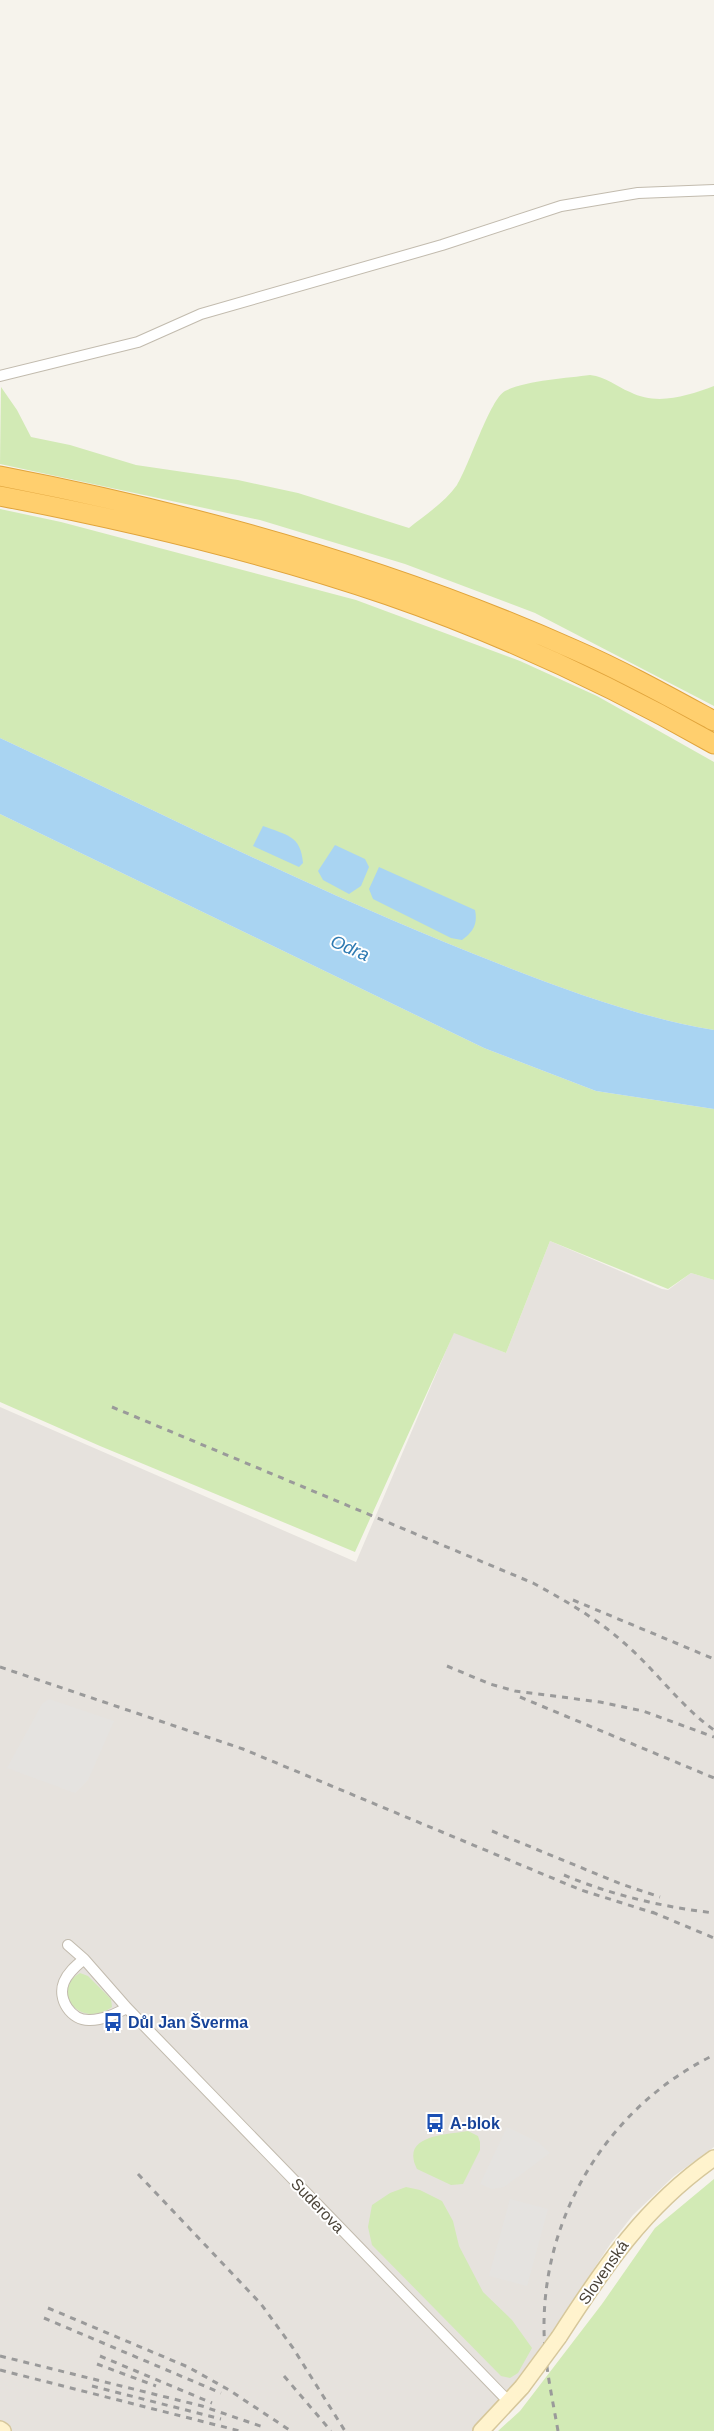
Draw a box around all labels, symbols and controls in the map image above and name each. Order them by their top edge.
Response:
water label: Odra [328,931,372,965]
bus stop icon: Důl Jan Šverma [102,2011,124,2033]
place label: Důl Jan Šverma [128,2013,248,2031]
bus stop icon: A-blok [424,2112,446,2134]
place label: A-blok [450,2115,500,2132]
street label: Suderova [288,2175,348,2236]
street label: Slovenská [575,2237,632,2307]

